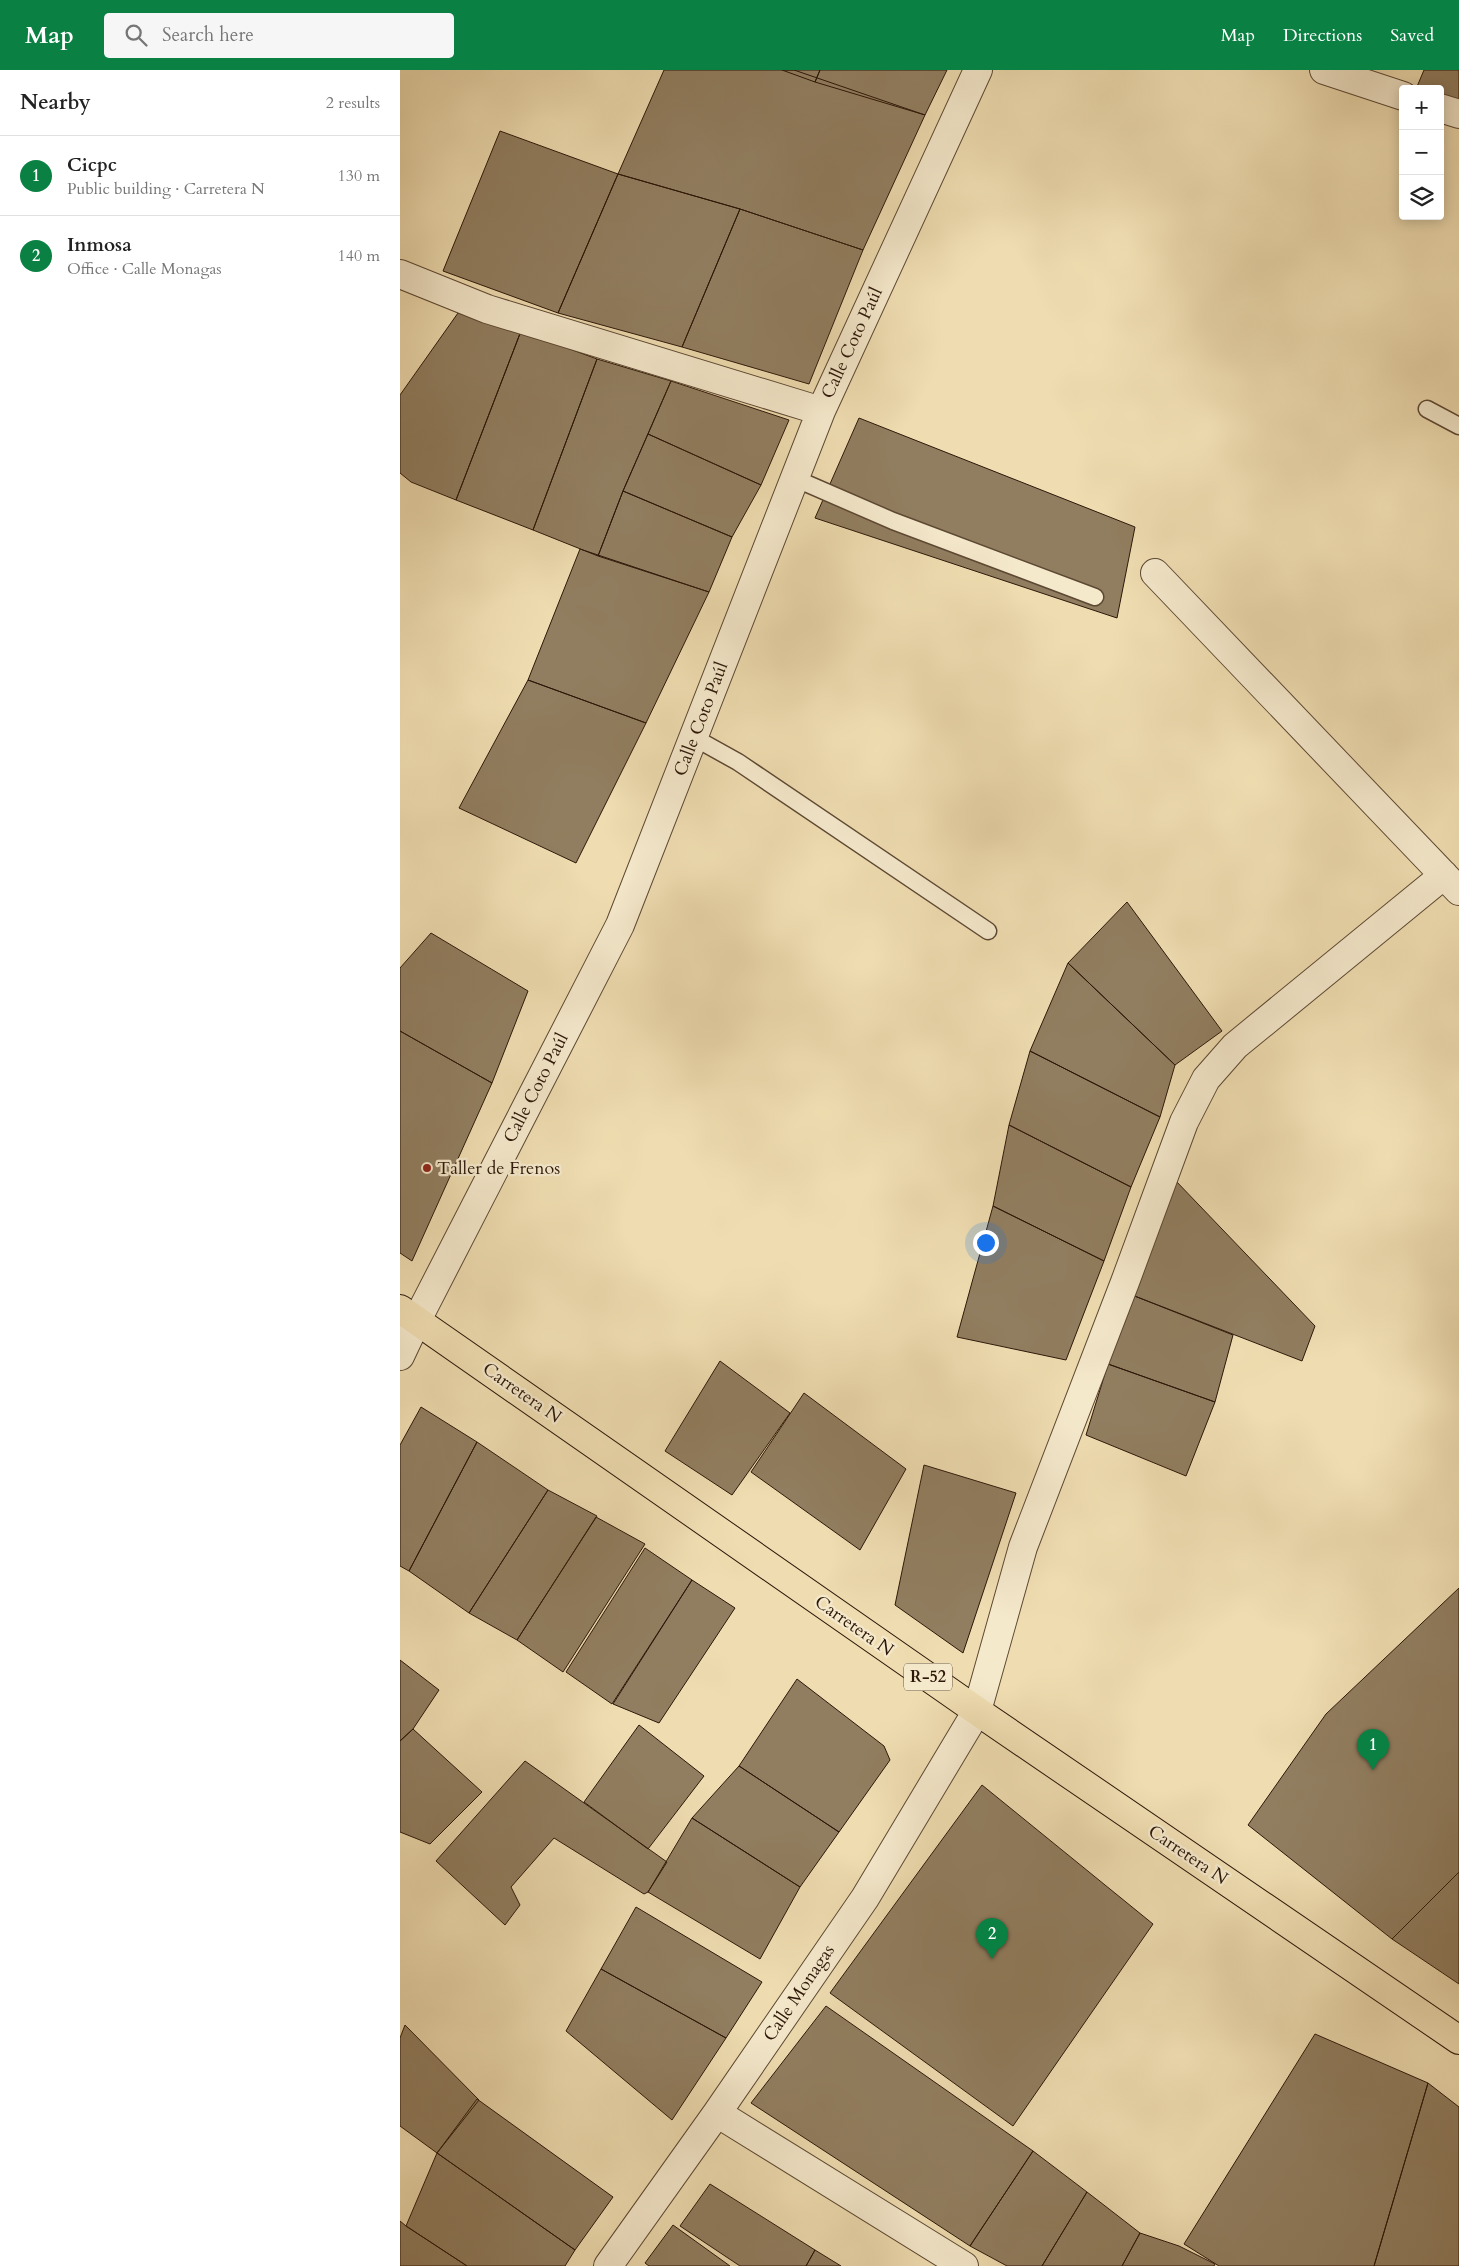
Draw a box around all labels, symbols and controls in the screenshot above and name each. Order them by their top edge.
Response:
search box [104,13,454,58]
text: Map [25,19,74,52]
icon: search [122,21,150,49]
text: Search here [162,22,254,48]
text: Map [1221,23,1255,48]
text: Directions [1283,23,1362,48]
text: Saved [1390,23,1434,48]
map controls [1399,85,1444,220]
button: + [1399,85,1444,130]
text: Nearby [20,88,91,117]
text: 2 results [326,92,380,114]
button: − [1399,130,1444,175]
text: Cicpc [67,152,117,178]
text: 1 [32,165,40,187]
text: 130 m [338,165,380,187]
button: layers [1399,175,1444,220]
text: Public building · Carretera N [67,178,265,200]
text: Inmosa [67,232,132,258]
text: 2 [32,245,40,267]
text: 140 m [338,245,380,267]
text: Office · Calle Monagas [67,258,222,280]
street label: Calle Coto Paúl [815,283,889,403]
street label: Calle Coto Paúl [668,658,734,780]
street label: Calle Coto Paúl [498,1028,575,1147]
place label: Taller de Frenos [437,1156,560,1181]
marker: Taller de Frenos [421,1162,433,1174]
your location [973,1230,999,1256]
street label: Carretera N [477,1357,567,1430]
street label: Carretera N [809,1590,899,1663]
road number: R-52 [904,1664,952,1690]
pin: 1 [1357,1729,1389,1770]
street label: Carretera N [1143,1819,1233,1891]
pin: 2 [976,1918,1008,1959]
street label: Calle Monagas [757,1939,841,2047]

